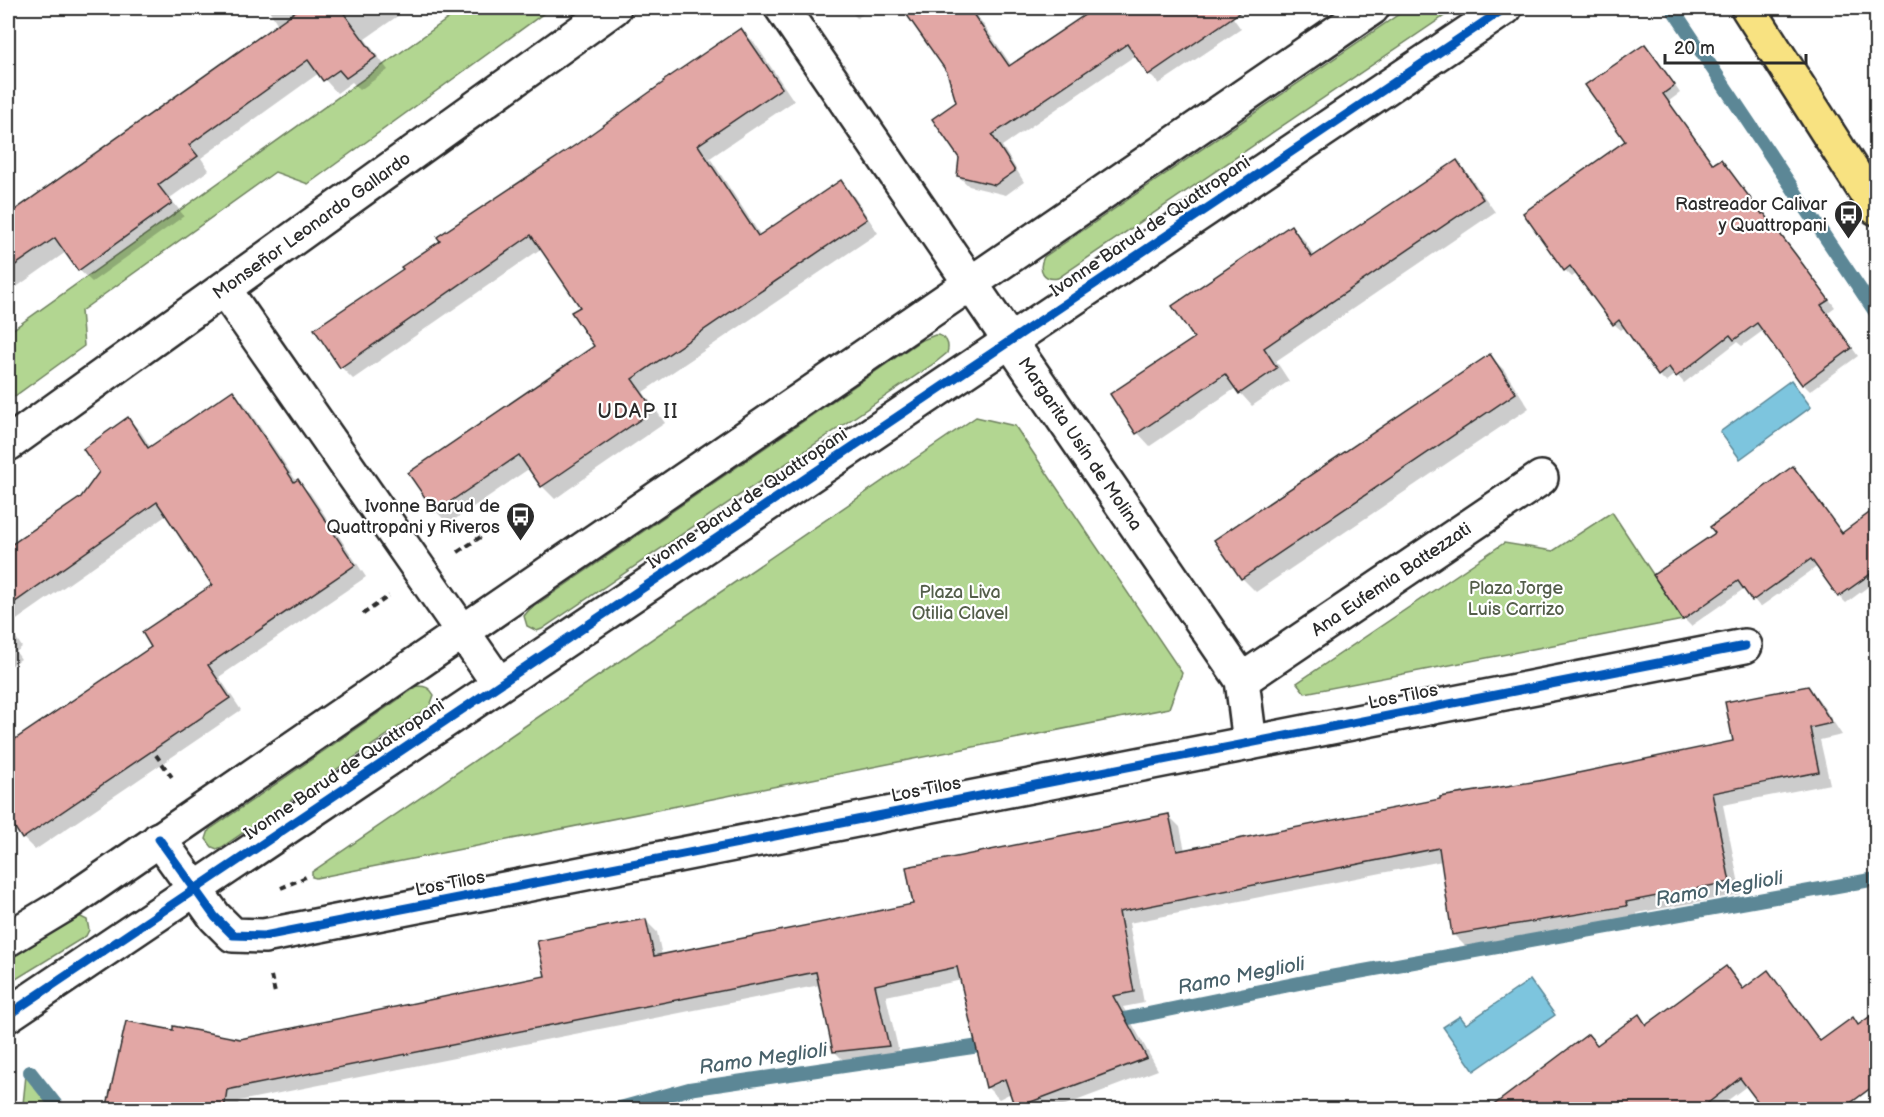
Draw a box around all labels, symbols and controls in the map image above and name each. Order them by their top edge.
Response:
scale bar [1665,27,1806,65]
text: 20 m [1674,38,1715,59]
street label: Monseñor Leonardo Gallardo [209,148,415,304]
street label: Ivonne Barud de Quattropani [1046,152,1254,301]
place label: Rastreador Calivar y Quattropani [1675,194,1827,236]
bus stop icon: Rastreador Calivar y Quattropani [1832,198,1864,240]
street label: Margarita Usín de Molina [1013,353,1146,535]
district label: UDAP II [597,400,679,424]
street label: Ivonne Barud de Quattropani [643,424,851,573]
place label: Ivonne Barud de Quattropani y Riveros [327,496,500,538]
bus stop icon: Ivonne Barud de Quattropani y Riveros [505,500,537,542]
street label: Ana Eufemia Battezzati [1308,518,1475,641]
park label: Plaza Jorge Luis Carrizo [1467,578,1565,620]
park label: Plaza Liva Otilia Clavel [912,582,1008,624]
street label: Los Tilos [1366,679,1440,714]
street label: Ivonne Barud de Quattropani [240,695,448,844]
street label: Los Tilos [889,772,963,807]
street label: Los Tilos [413,866,487,901]
water label: Ramo Meglioli [1654,866,1786,912]
water label: Ramo Meglioli [1176,952,1308,1000]
water label: Ramo Meglioli [698,1038,830,1080]

